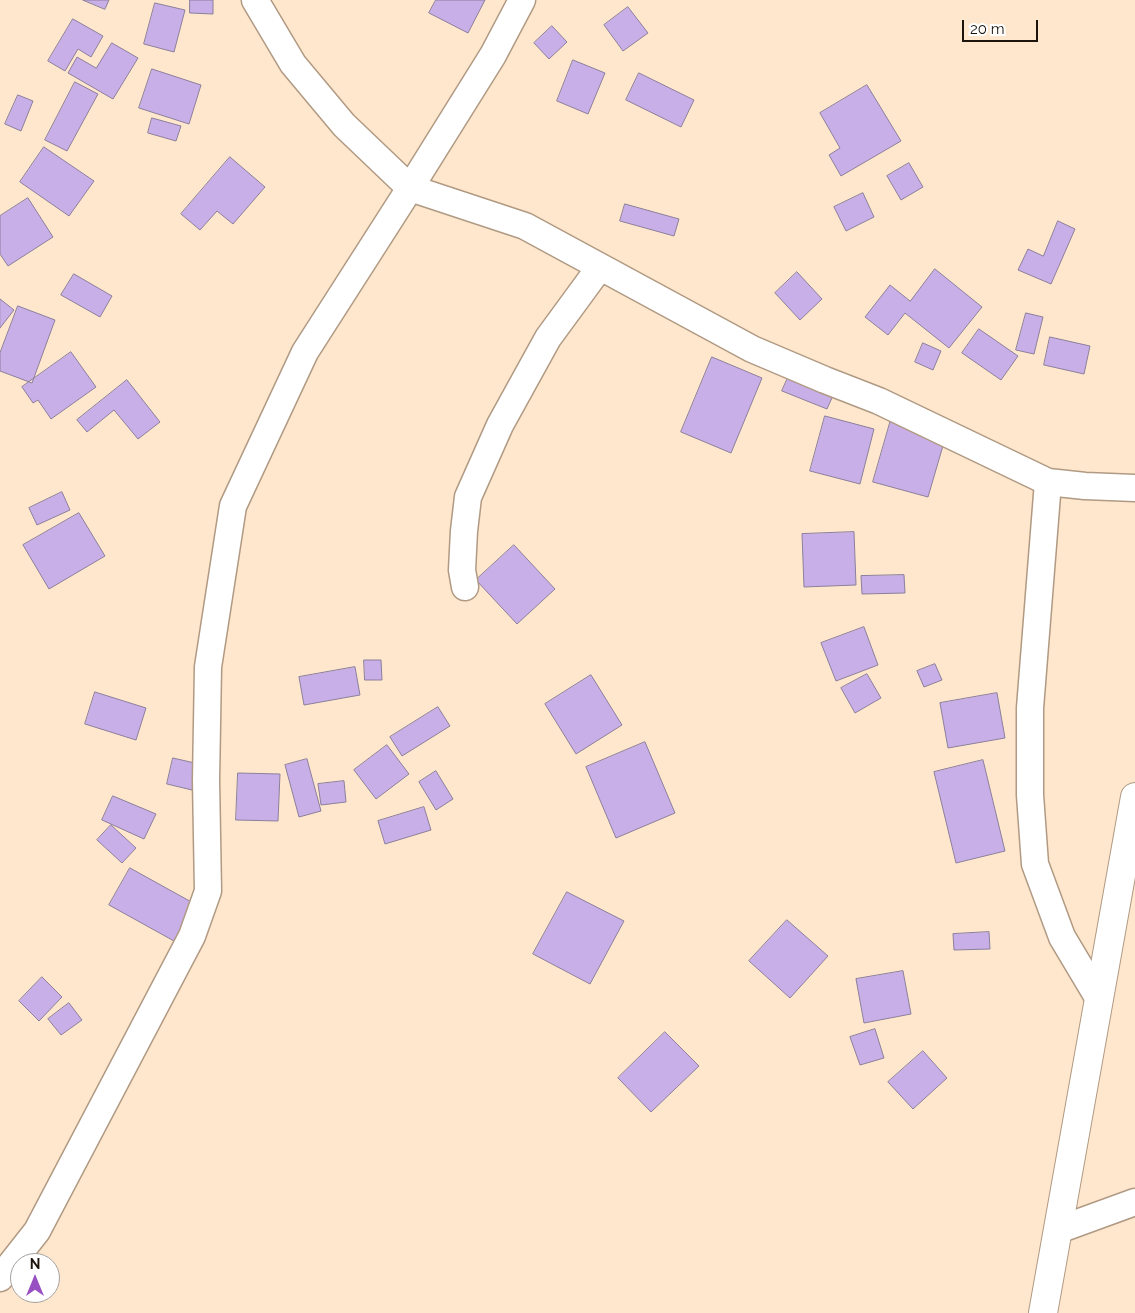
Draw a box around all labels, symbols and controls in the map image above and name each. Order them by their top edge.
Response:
scale bar [965,10,1041,42]
text: 20 m [970,20,1005,38]
north arrow [10,1253,60,1303]
text: N [30,1256,40,1272]

